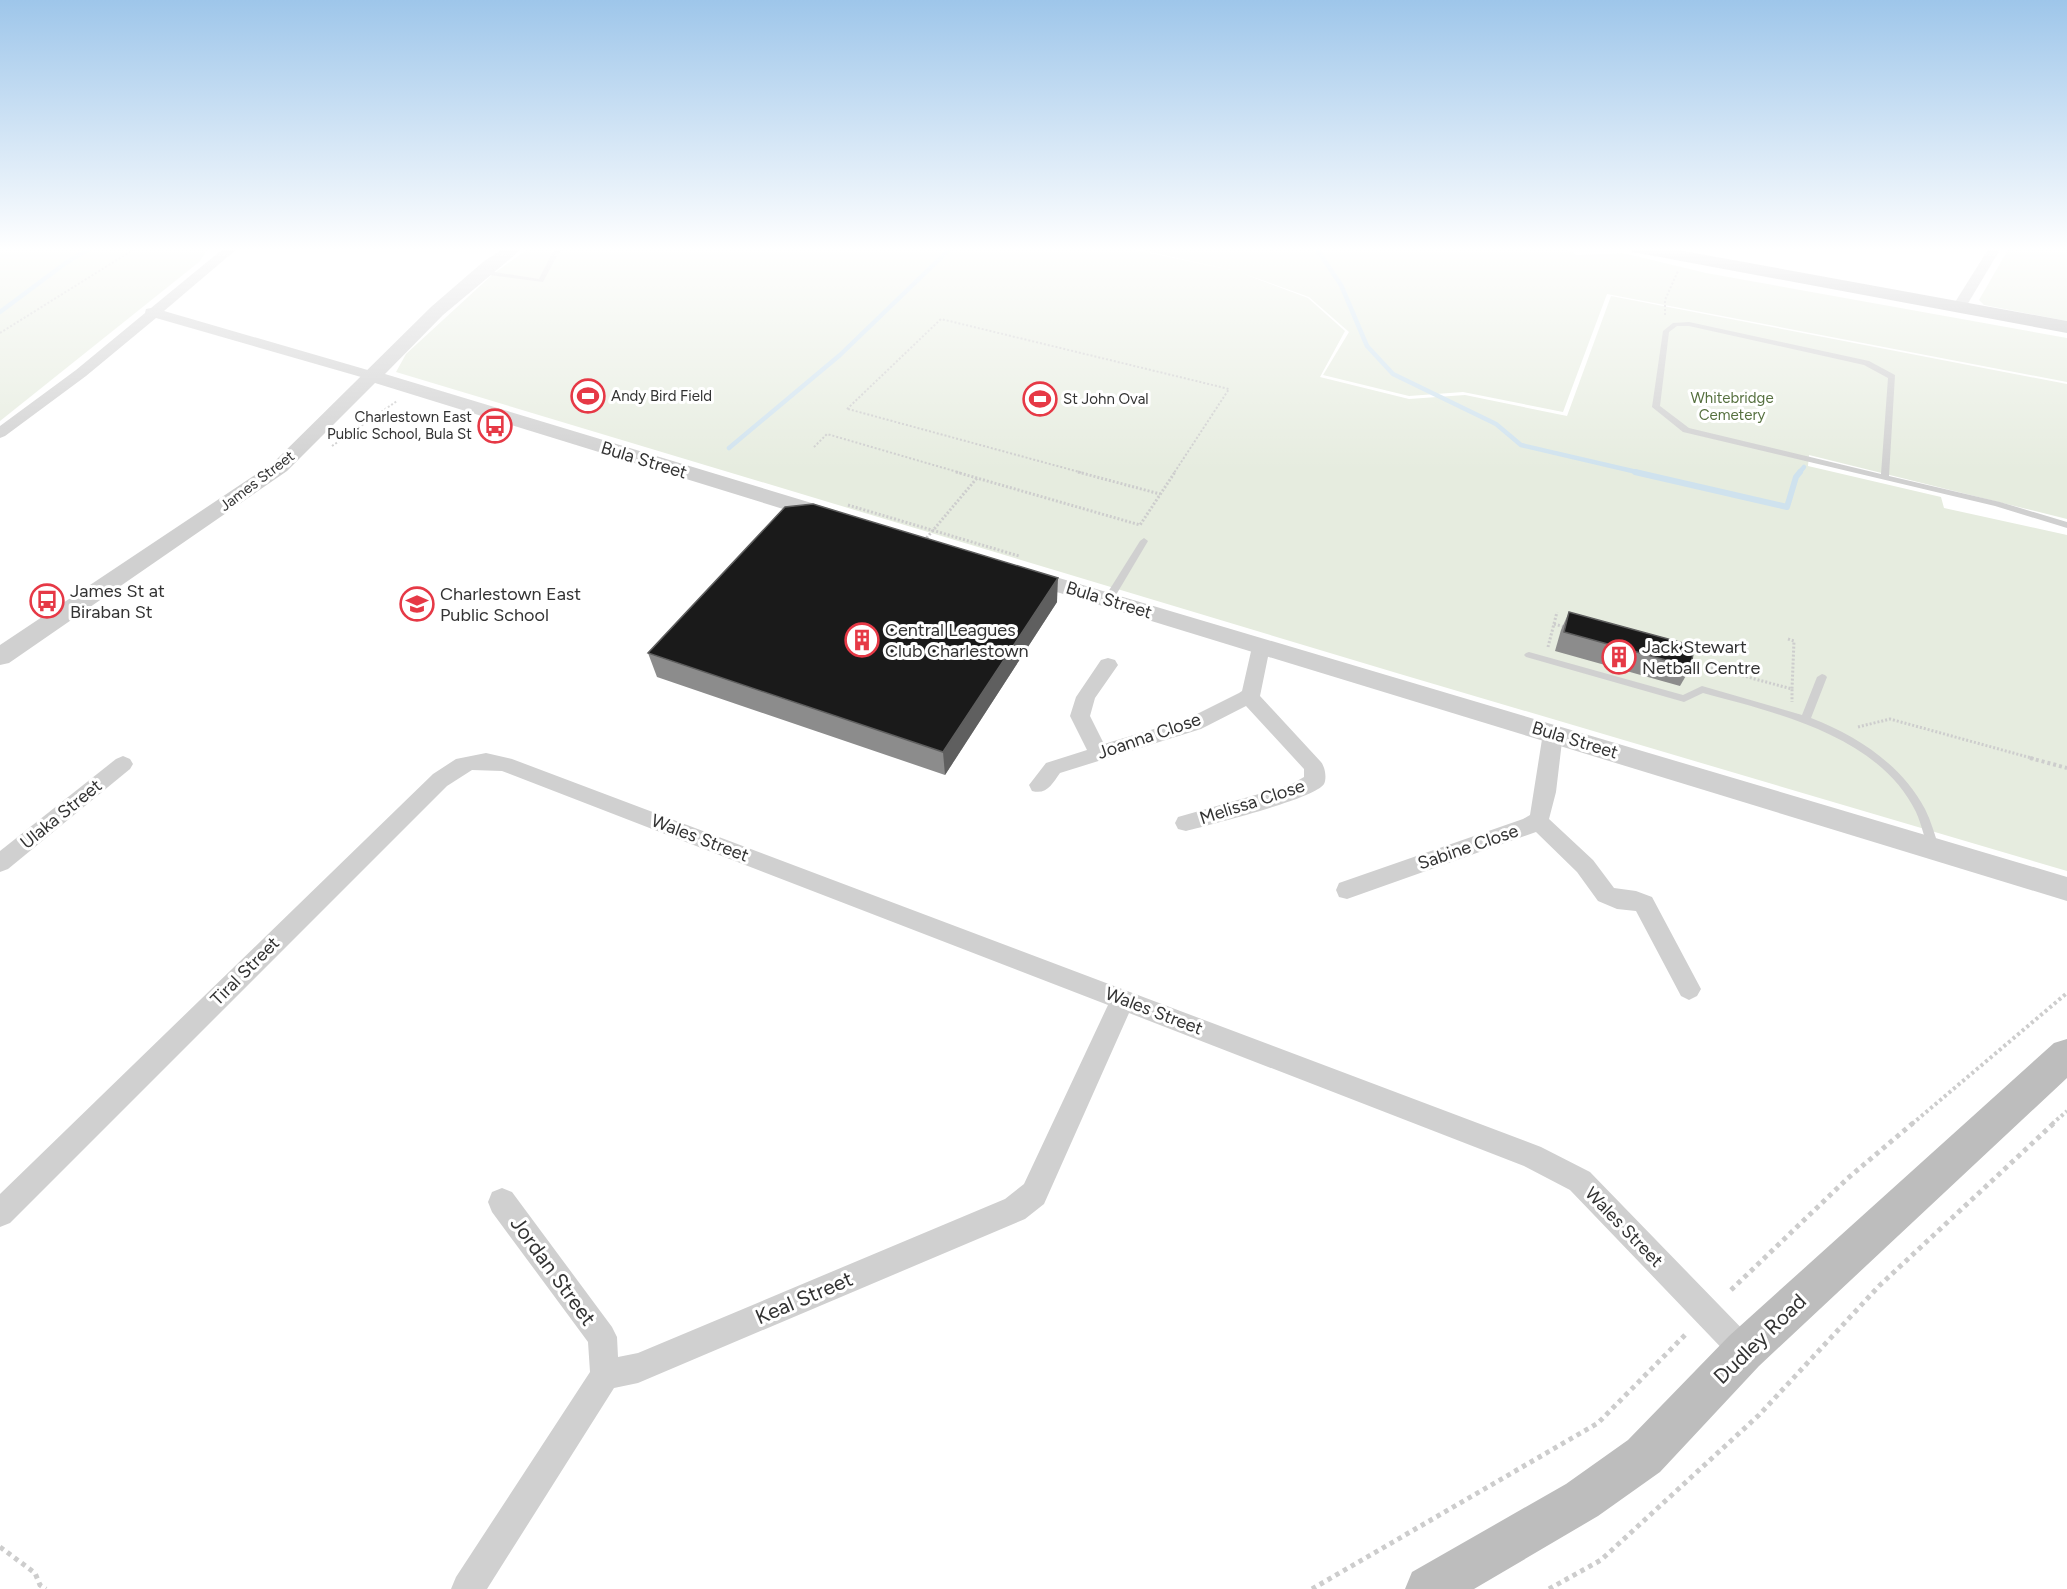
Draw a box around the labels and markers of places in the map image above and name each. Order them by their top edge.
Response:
sports icon: Andy Bird Field [570,378,606,414]
sports icon: St John Oval [1022,381,1058,417]
place label: Andy Bird Field [611,387,712,405]
place label: St John Oval [1063,390,1149,408]
place label: Charlestown East Public School, Bula St [327,408,472,443]
bus stop icon: Charlestown East Public School, Bula St [477,408,513,444]
place label: James St at Biraban St [70,580,165,623]
bus stop icon: James St at Biraban St [29,583,65,619]
place label: Charlestown East Public School [440,583,581,626]
school or university icon: Charlestown East Public School [399,586,435,622]
place label: Central Leagues Club Charlestown [885,619,1029,662]
building icon: Central Leagues Club Charlestown [844,622,880,658]
place label: Jack Stewart Netball Centre [1642,636,1760,679]
building icon: Jack Stewart Netball Centre [1601,639,1637,675]

